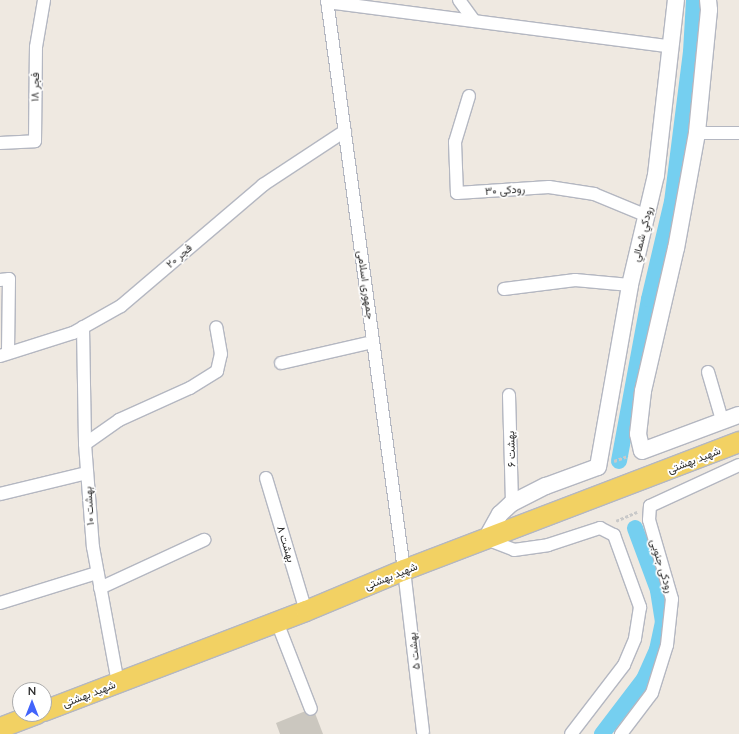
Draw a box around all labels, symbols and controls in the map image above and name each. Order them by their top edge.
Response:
street label: فجر ۱۸ [28,72,42,102]
street label: رودکی ۳۰ [484,182,526,198]
street label: رودکي شمالي [629,205,655,263]
street label: فجر ۲۰ [163,241,195,271]
street label: جمهوری اسلامی [355,250,377,320]
street label: بهشت ۶ [504,431,518,467]
street label: شهید بهشتی [666,444,722,476]
street label: بهشت ۱۰ [81,486,97,526]
street label: بهشت ۸ [274,524,298,564]
street label: رودکی جنوبی [648,537,676,595]
street label: شهید بهشتی [363,559,419,593]
street label: بهشت ۵ [405,632,423,670]
street label: شهید بهشتی [61,678,117,710]
north arrow [12,682,52,722]
text: N [28,684,36,697]

